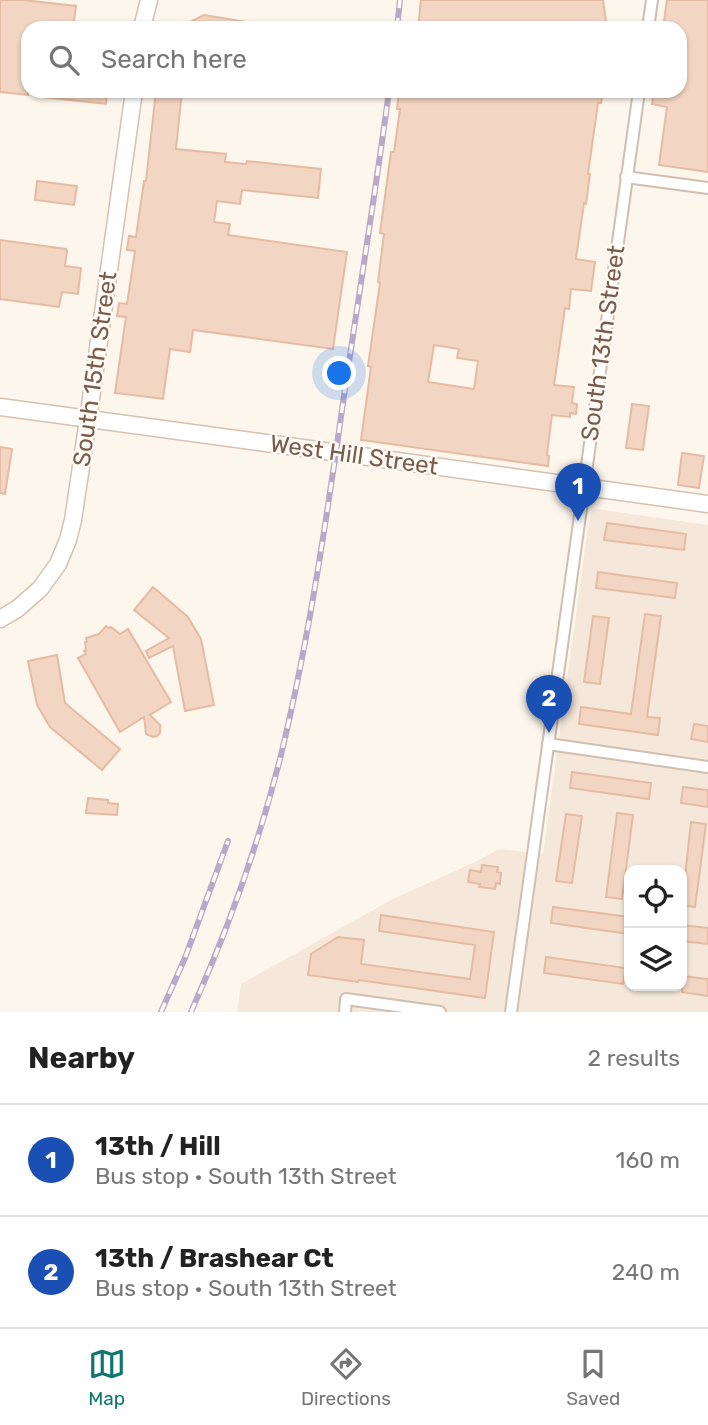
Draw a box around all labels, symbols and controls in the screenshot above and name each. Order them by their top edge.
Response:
search box [21,21,687,98]
icon: search [45,41,83,79]
text: Search here [101,44,247,75]
street label: South 13th Street [575,244,631,442]
street label: South 15th Street [67,270,123,468]
your location [322,356,356,390]
street label: West Hill Street [268,429,440,481]
pin: 1 [555,463,601,521]
pin: 2 [526,675,572,733]
map controls [624,865,687,991]
button: locate [624,865,687,928]
button: layers [624,928,687,991]
text: Nearby [28,1040,135,1076]
text: 2 results [588,1044,680,1072]
text: 13th / Hill [95,1131,221,1162]
text: 1 [45,1146,57,1174]
text: 160 m [616,1146,680,1174]
text: Bus stop · South 13th Street [95,1162,397,1190]
text: 13th / Brashear Ct [95,1243,334,1274]
text: 2 [44,1258,58,1286]
text: 240 m [612,1258,680,1286]
text: Bus stop · South 13th Street [95,1274,397,1302]
tab: Map [88,1345,126,1410]
tab: Directions [301,1345,391,1410]
tab: Saved [566,1345,620,1410]

